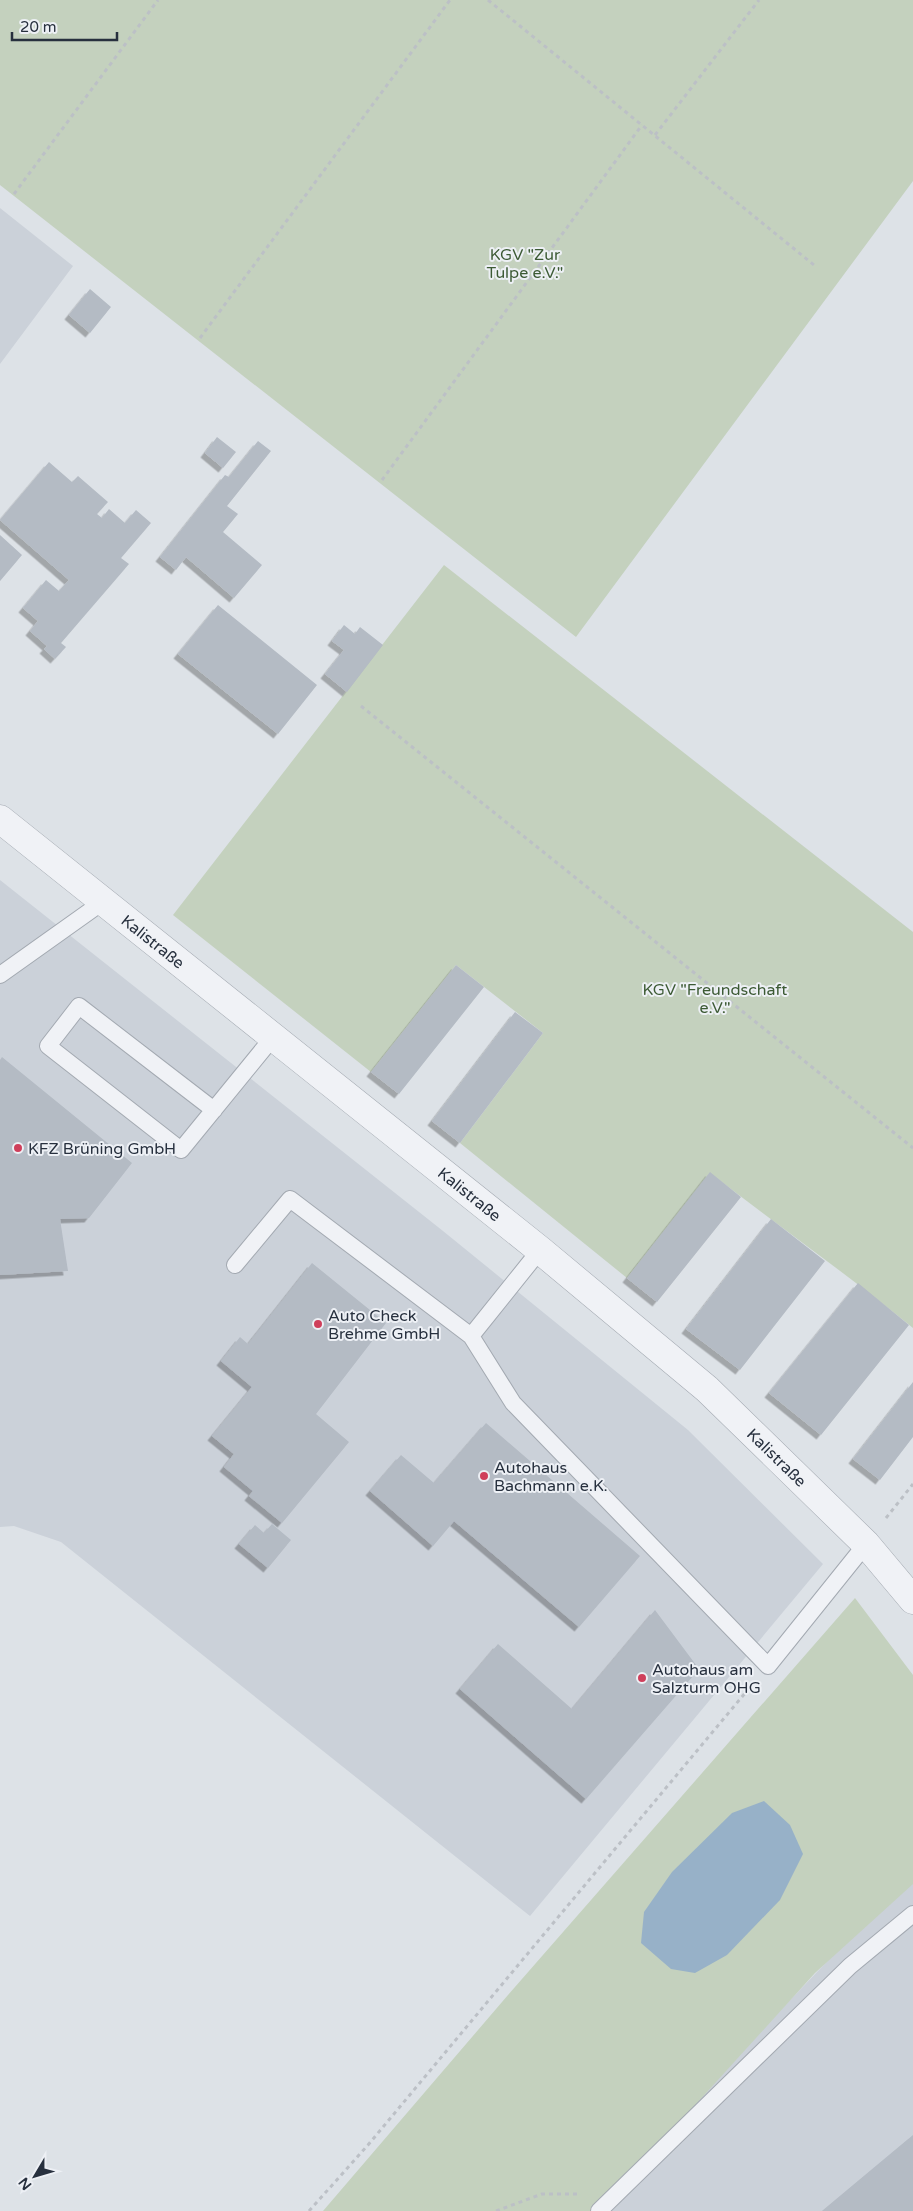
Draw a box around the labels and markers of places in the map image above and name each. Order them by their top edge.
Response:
place label: KFZ Brüning GmbH [28,1139,176,1159]
marker: KFZ Brüning GmbH [12,1142,24,1154]
place label: Auto Check Brehme GmbH [328,1306,440,1344]
marker: Auto Check Brehme GmbH [312,1318,324,1330]
place label: Autohaus Bachmann e.K. [494,1458,608,1496]
marker: Autohaus Bachmann e.K. [478,1470,490,1482]
place label: Autohaus am Salzturm OHG [652,1660,761,1698]
marker: Autohaus am Salzturm OHG [636,1672,648,1684]

